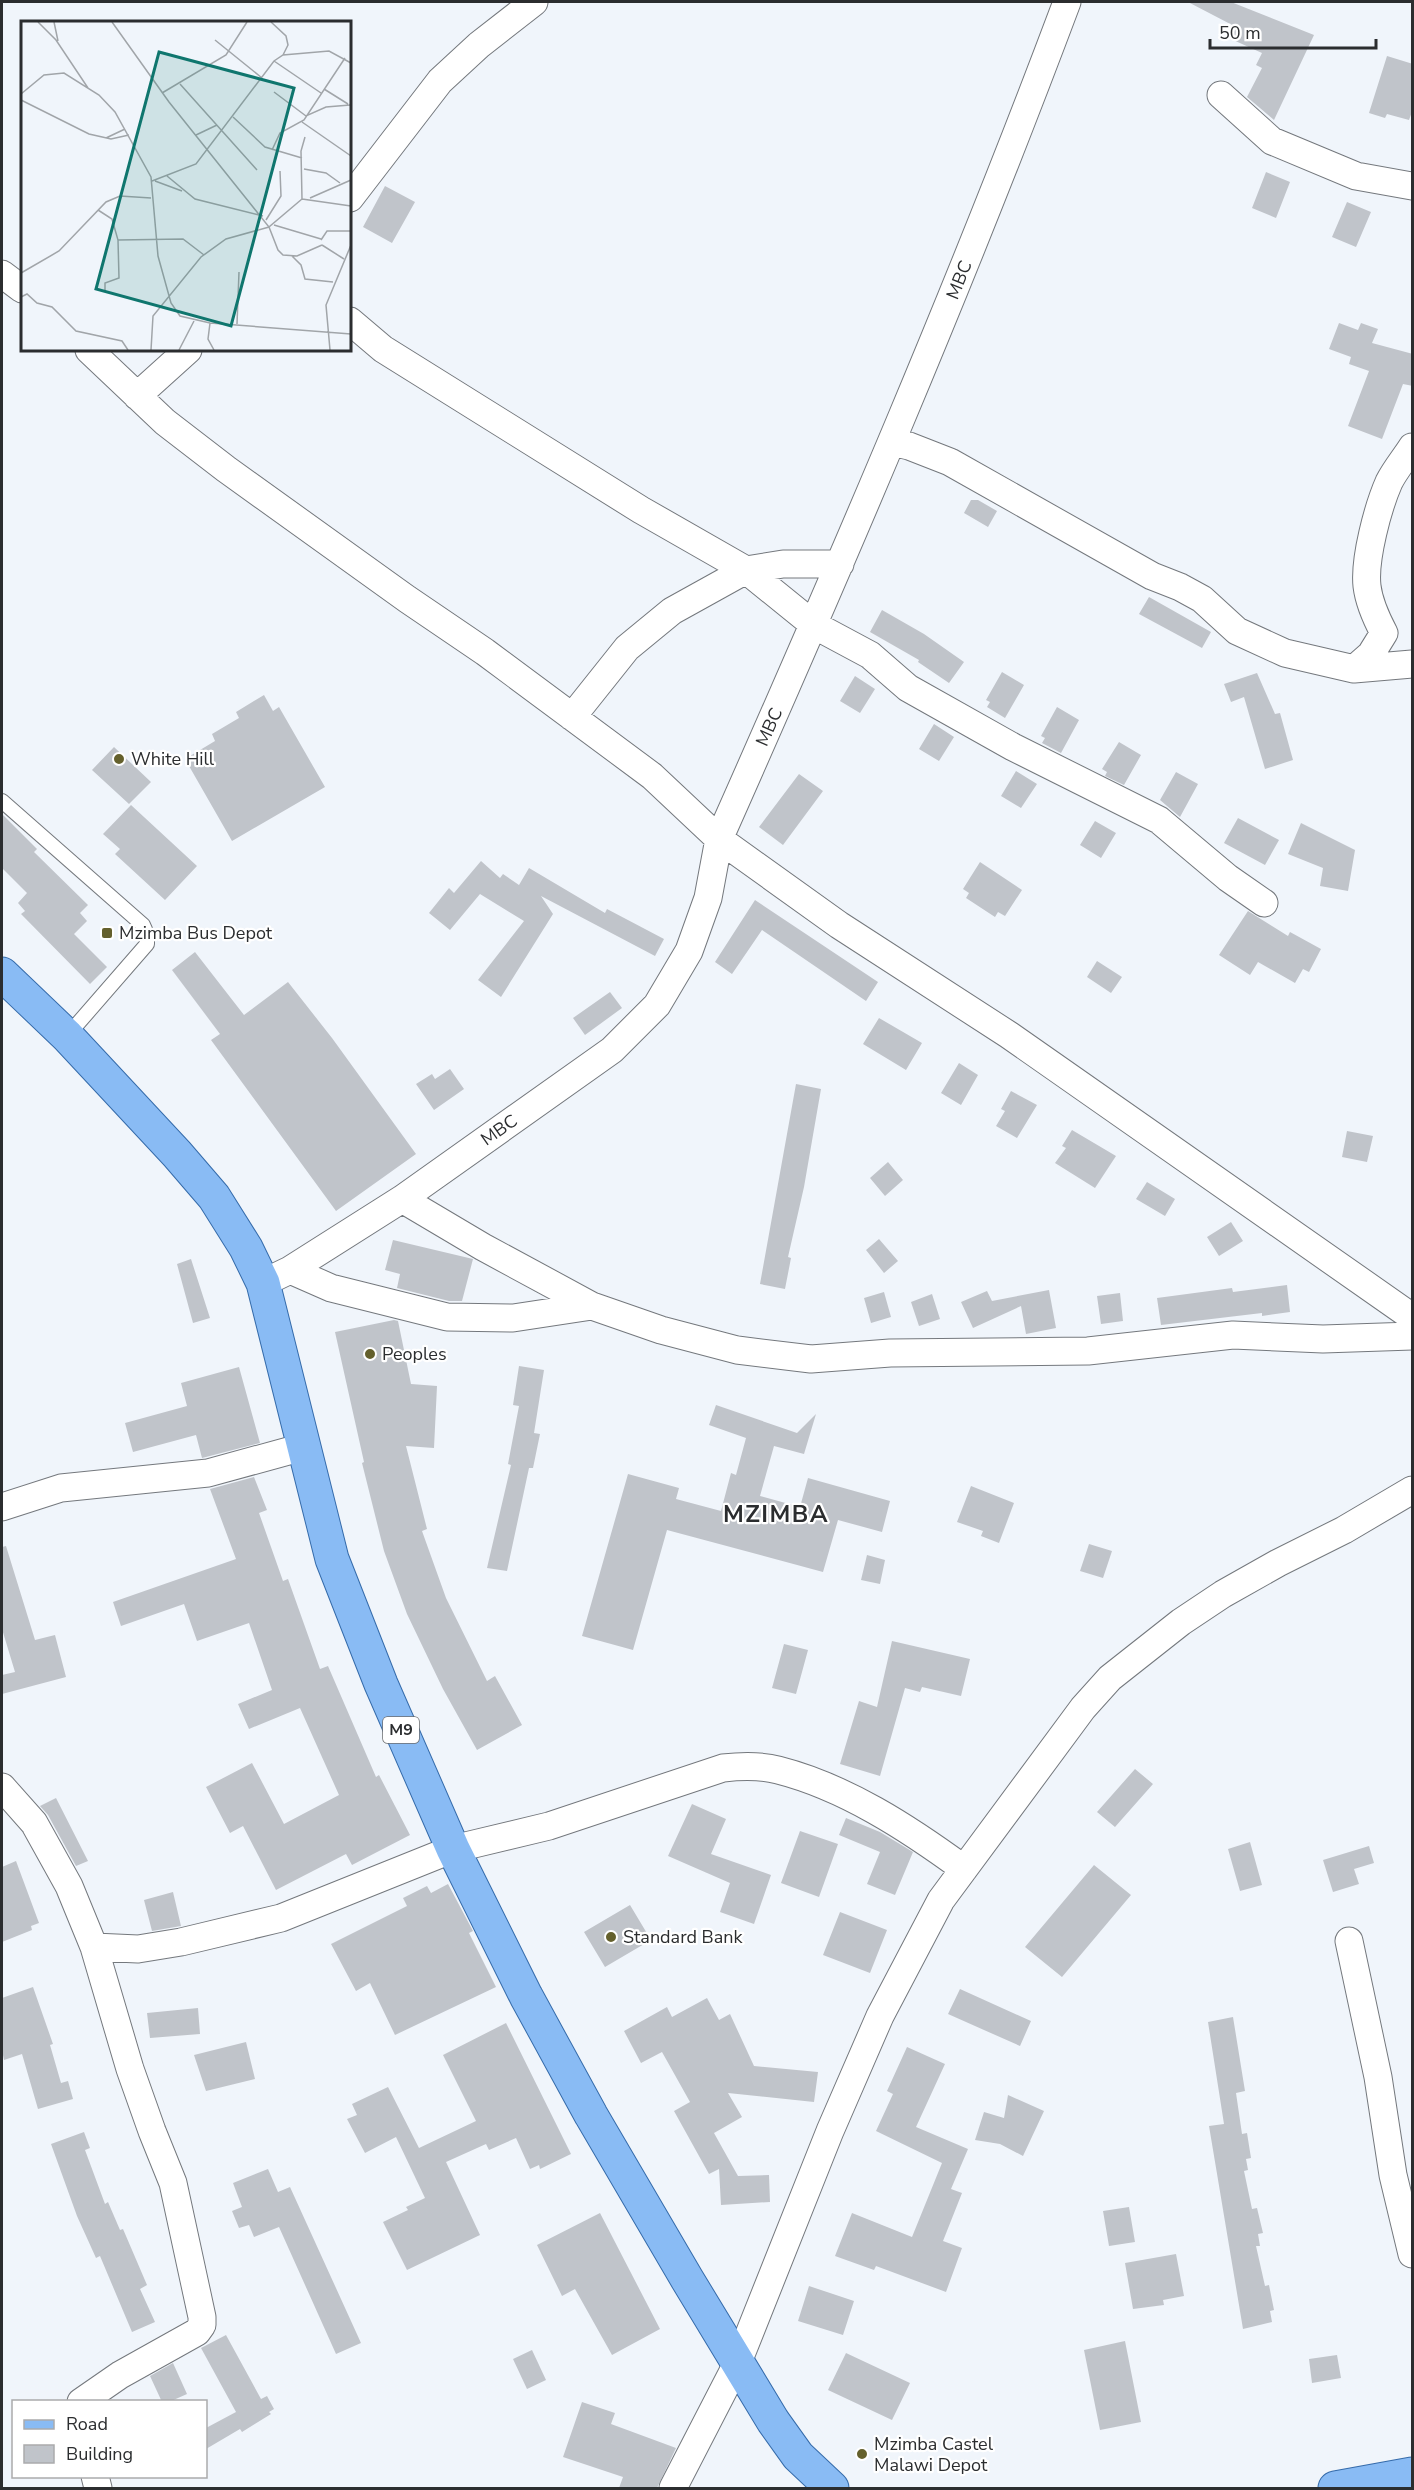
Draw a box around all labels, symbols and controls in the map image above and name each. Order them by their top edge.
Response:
scale bar [1210,12,1376,50]
inset map [21,21,351,351]
text: 50 m [1219,21,1261,45]
street label: MBC [940,257,978,303]
street label: MBC [750,704,788,750]
place label: White Hill [131,747,215,771]
marker: White Hill [112,752,126,766]
place label: Mzimba Bus Depot [119,921,273,945]
marker: Mzimba Bus Depot [100,926,114,940]
street label: MBC [476,1109,522,1151]
place label: Peoples [382,1342,447,1366]
marker: Peoples [363,1347,377,1361]
district label: MZIMBA [723,1498,829,1530]
road number: M9 [383,1717,419,1743]
place label: Standard Bank [623,1925,744,1949]
marker: Standard Bank [604,1930,618,1944]
legend [12,2400,207,2478]
text: Road [66,2412,108,2436]
place label: Mzimba Castel Malawi Depot [874,2432,994,2477]
text: Building [66,2442,133,2466]
marker: Mzimba Castel Malawi Depot [855,2447,869,2461]

